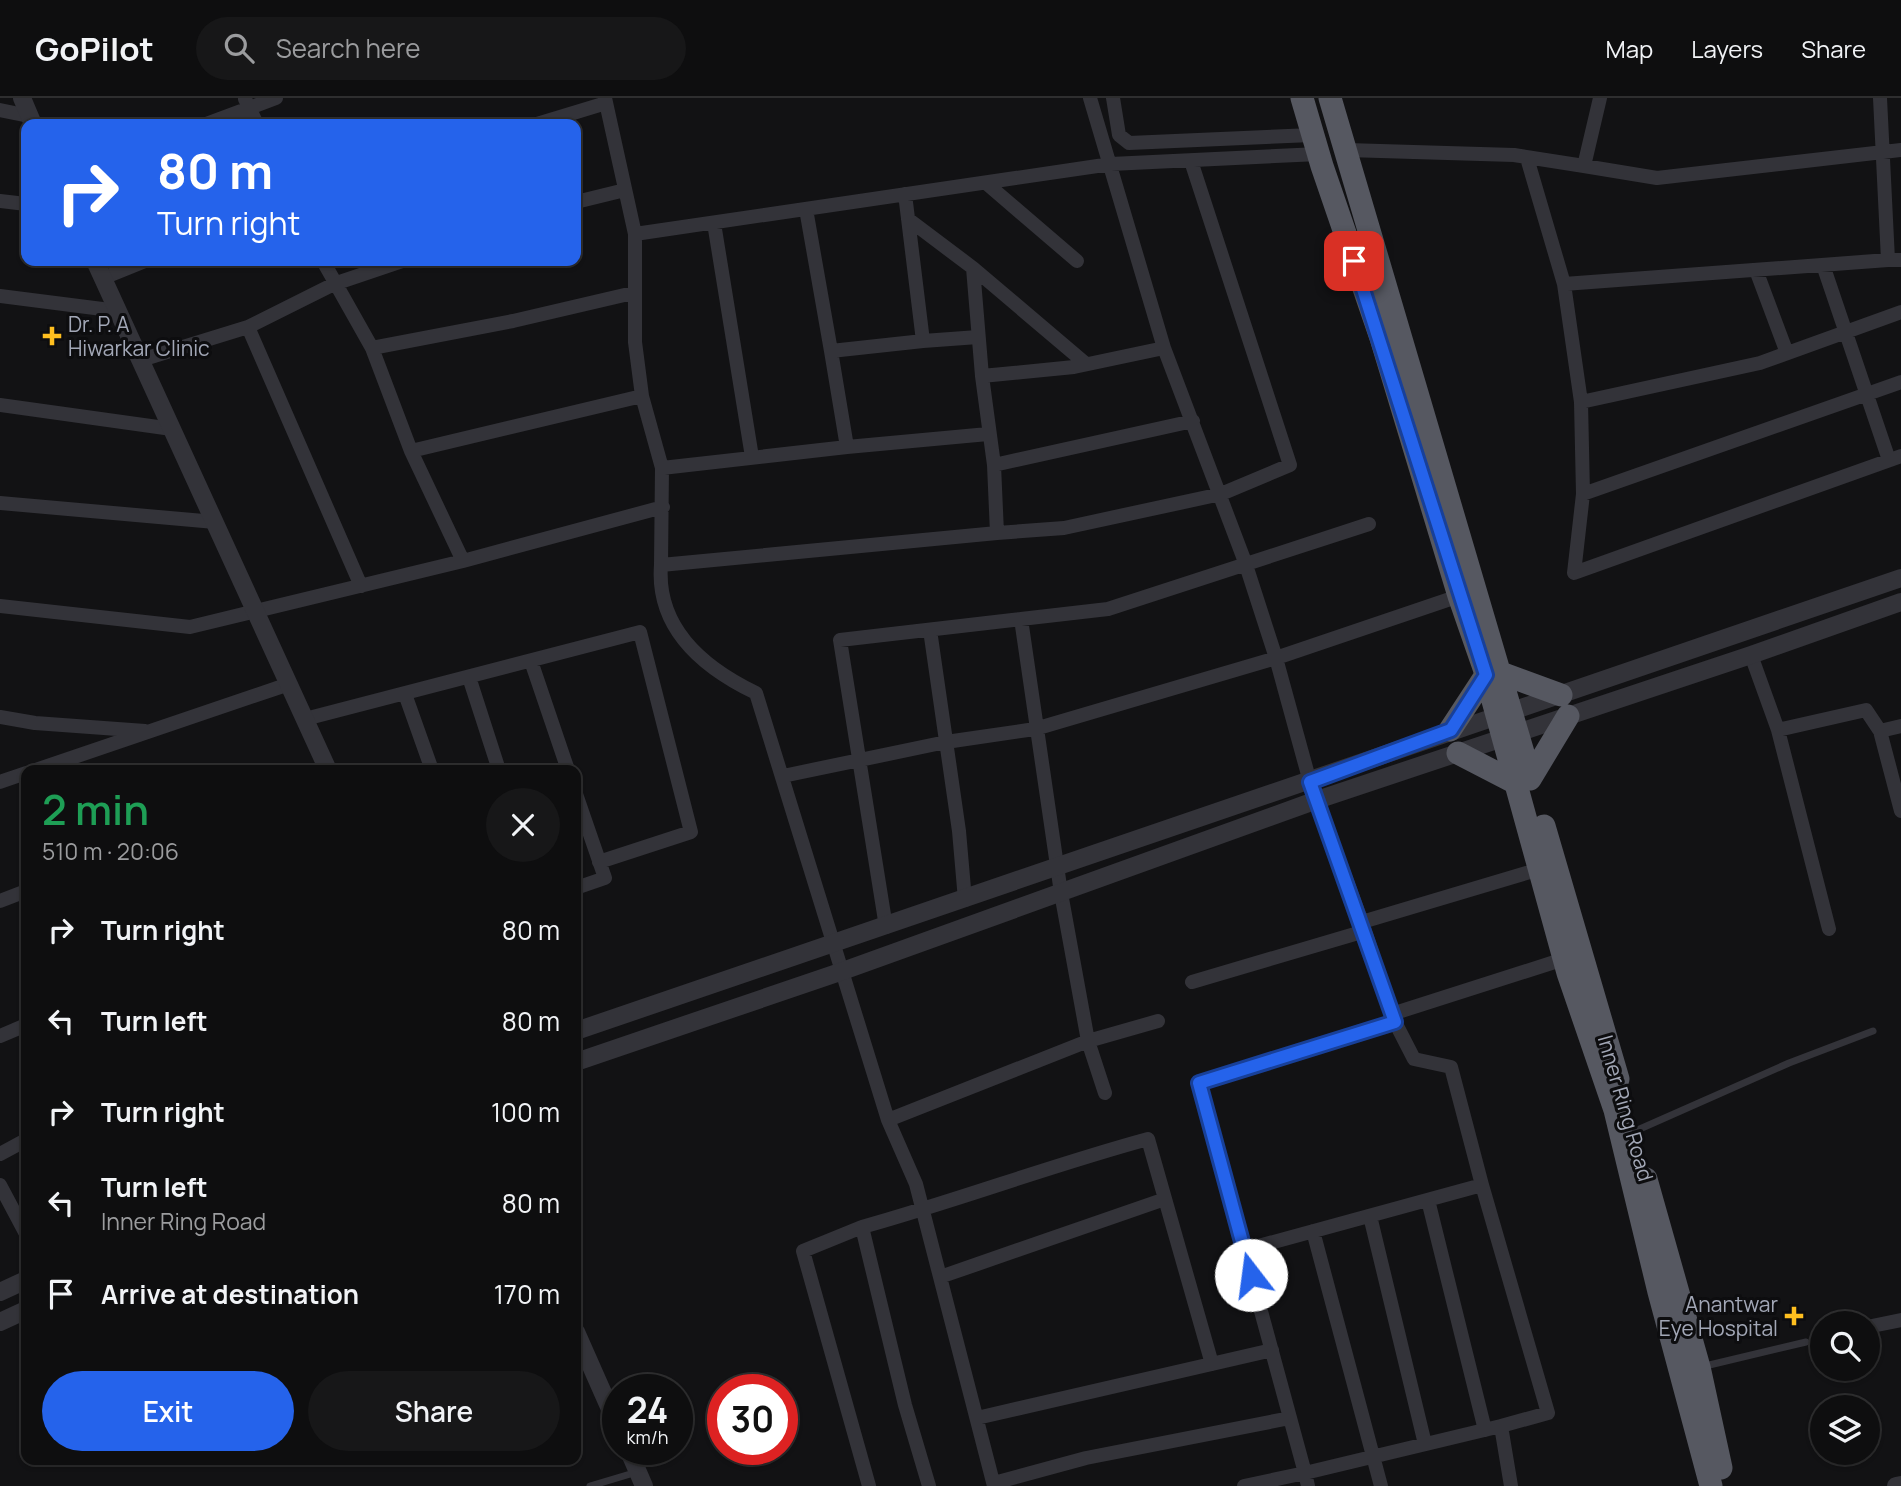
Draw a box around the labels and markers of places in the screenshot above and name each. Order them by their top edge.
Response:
pin [1324,231,1384,291]
place label: Dr. P. A Hiwarkar Clinic [68,310,210,362]
marker: Dr. P. A Hiwarkar Clinic [42,326,62,346]
place label: Anantwar Eye Hospital [1659,1290,1778,1342]
marker: Anantwar Eye Hospital [1784,1306,1804,1326]

